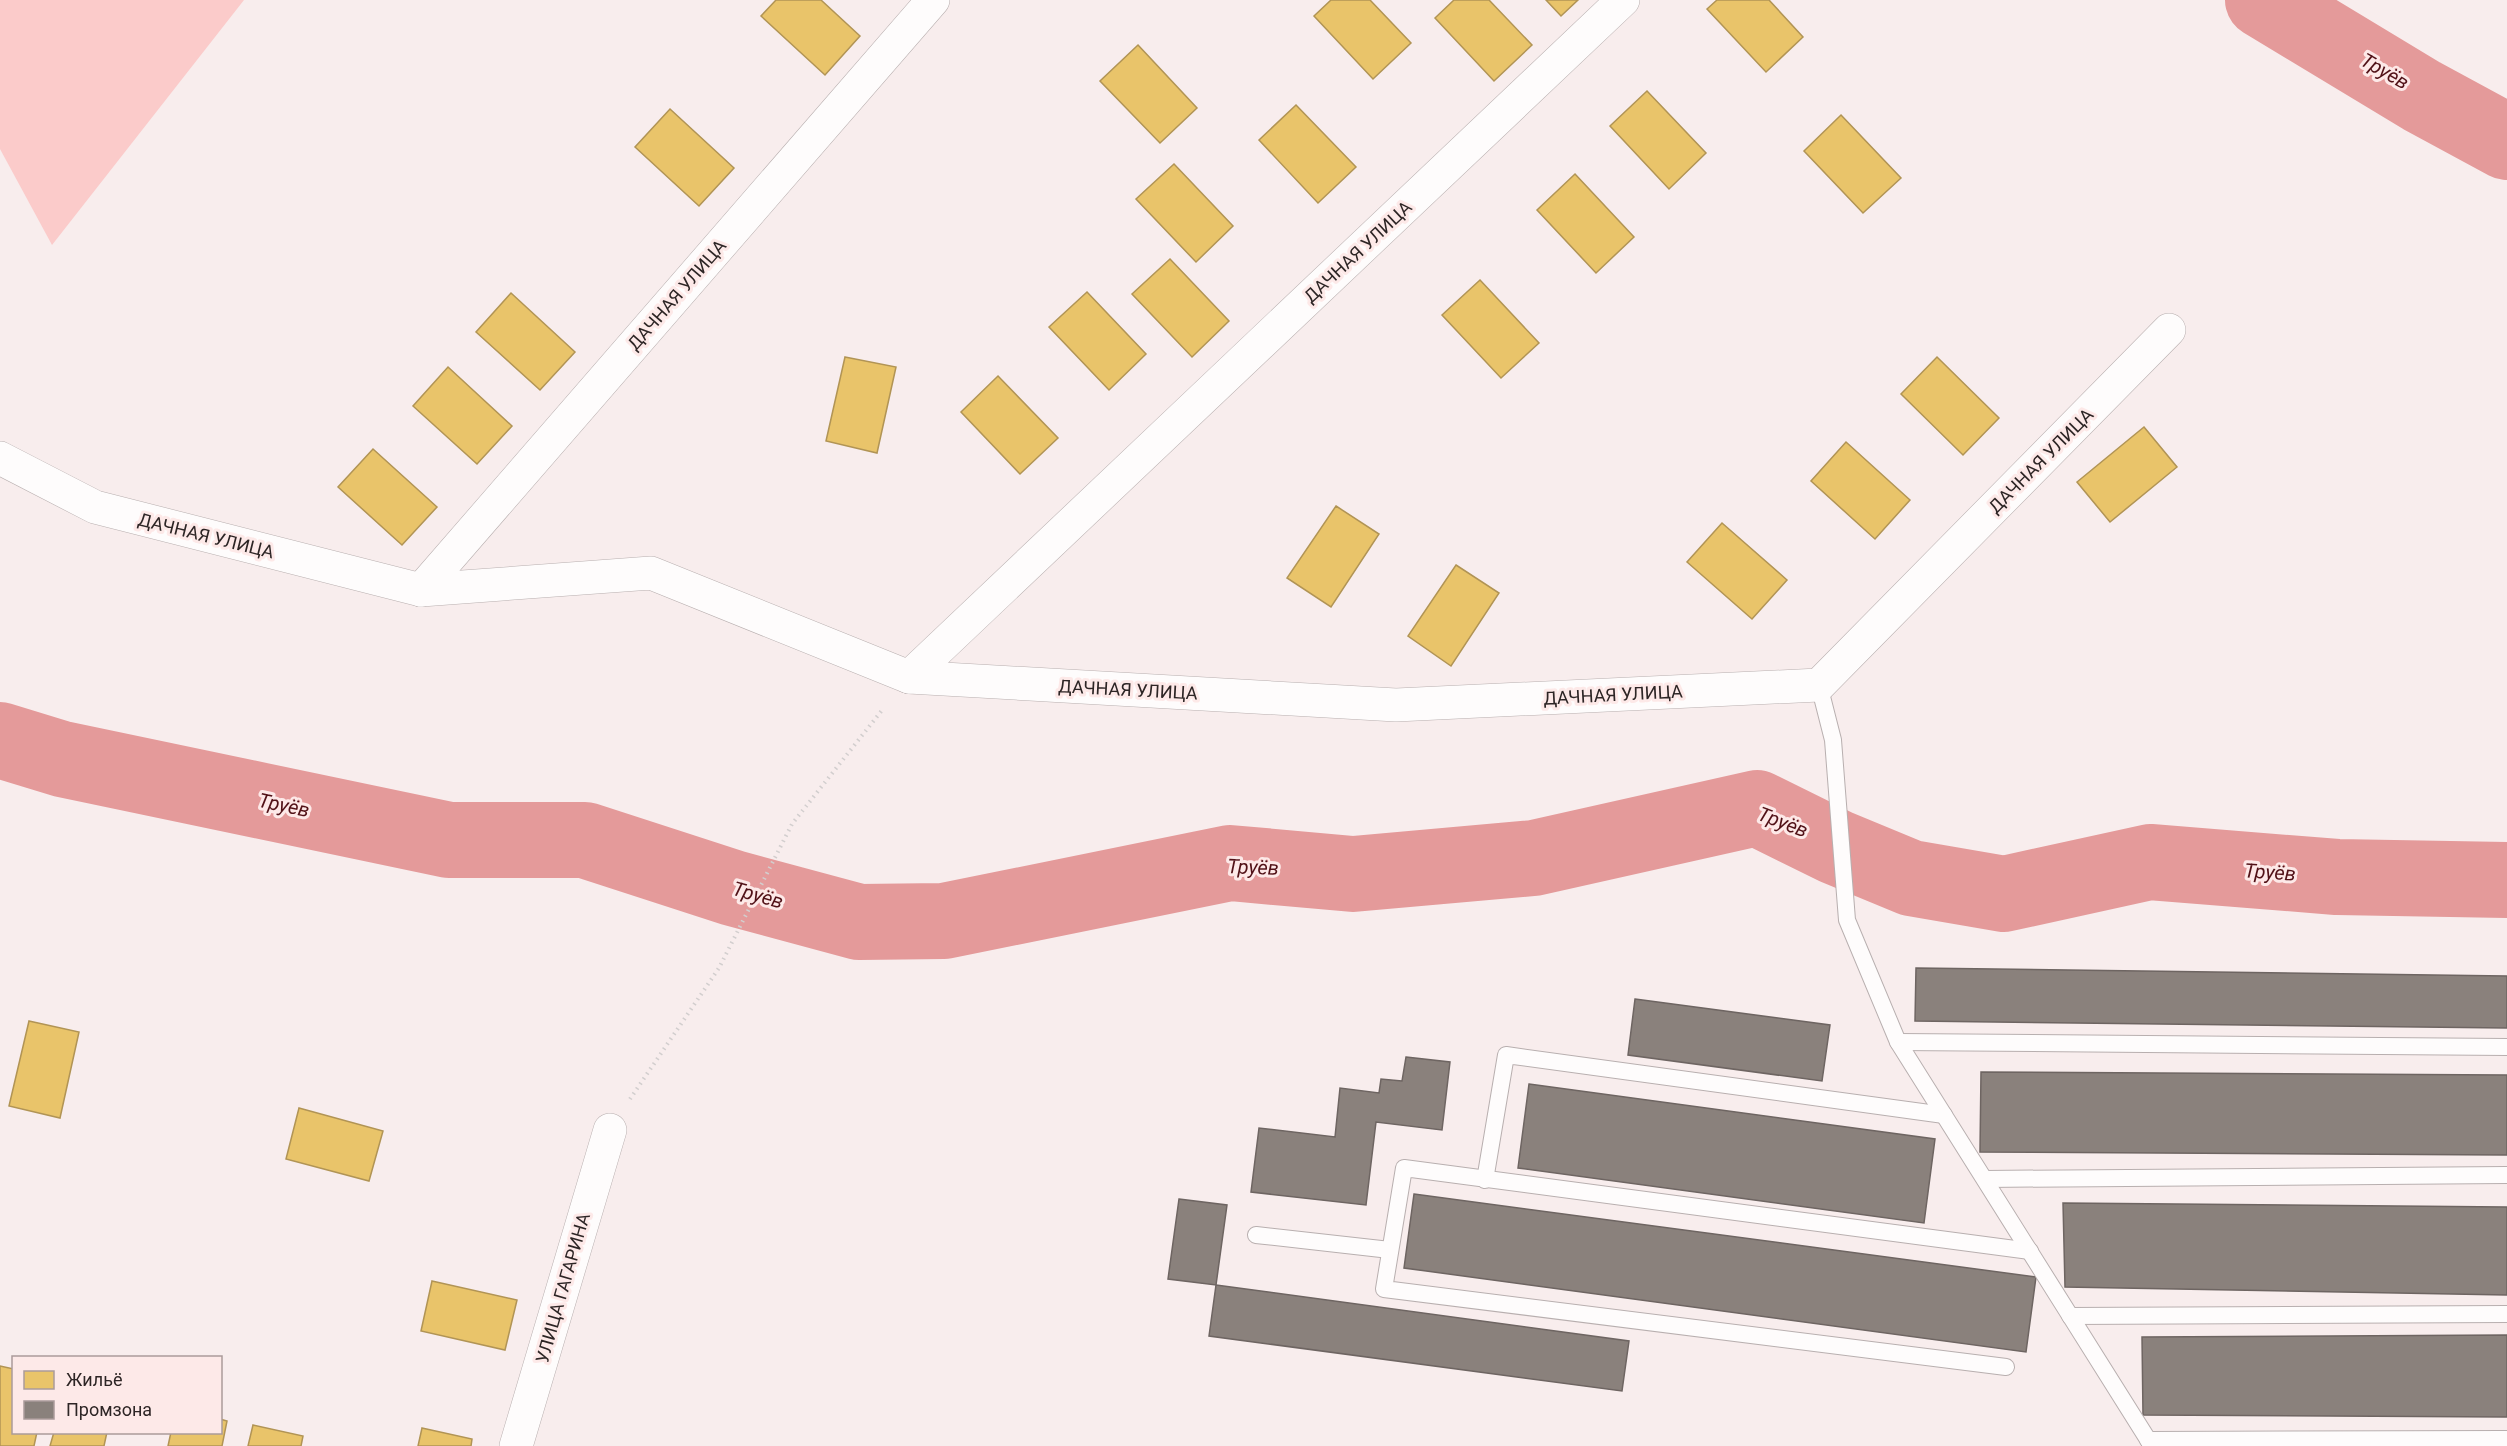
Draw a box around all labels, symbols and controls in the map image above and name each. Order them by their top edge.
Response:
water label: Труёв [2357,48,2413,94]
street label: ДАЧНАЯ УЛИЦА [1300,196,1416,307]
street label: ДАЧНАЯ УЛИЦА [623,235,730,354]
street label: ДАЧНАЯ УЛИЦА [1984,404,2098,517]
street label: ДАЧНАЯ УЛИЦА [136,508,277,563]
street label: ДАЧНАЯ УЛИЦА [1058,675,1198,704]
street label: ДАЧНАЯ УЛИЦА [1543,680,1683,709]
water label: Труёв [256,788,312,822]
water label: Труёв [1755,802,1811,842]
water label: Труёв [1227,854,1279,880]
water label: Труёв [2243,858,2297,886]
water label: Труёв [730,876,786,914]
street label: УЛИЦА ГАГАРИНА [531,1210,594,1365]
legend [12,1356,222,1434]
text: Жильё [66,1369,122,1390]
text: Промзона [66,1399,152,1420]

